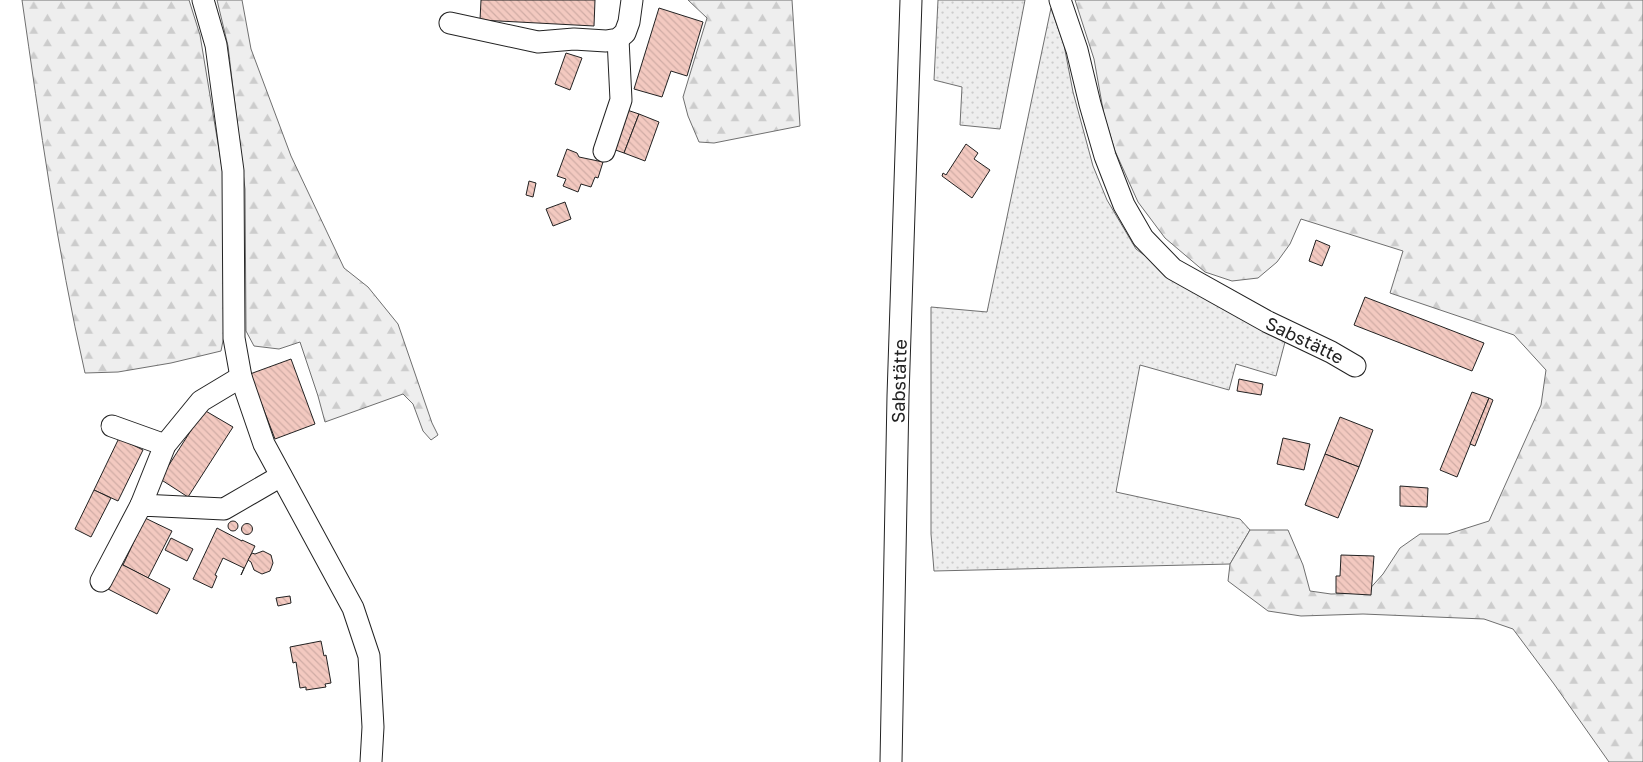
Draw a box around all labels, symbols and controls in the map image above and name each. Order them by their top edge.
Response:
street label: Sabstätte [1262,312,1348,368]
street label: Sabstätte [886,339,911,423]

